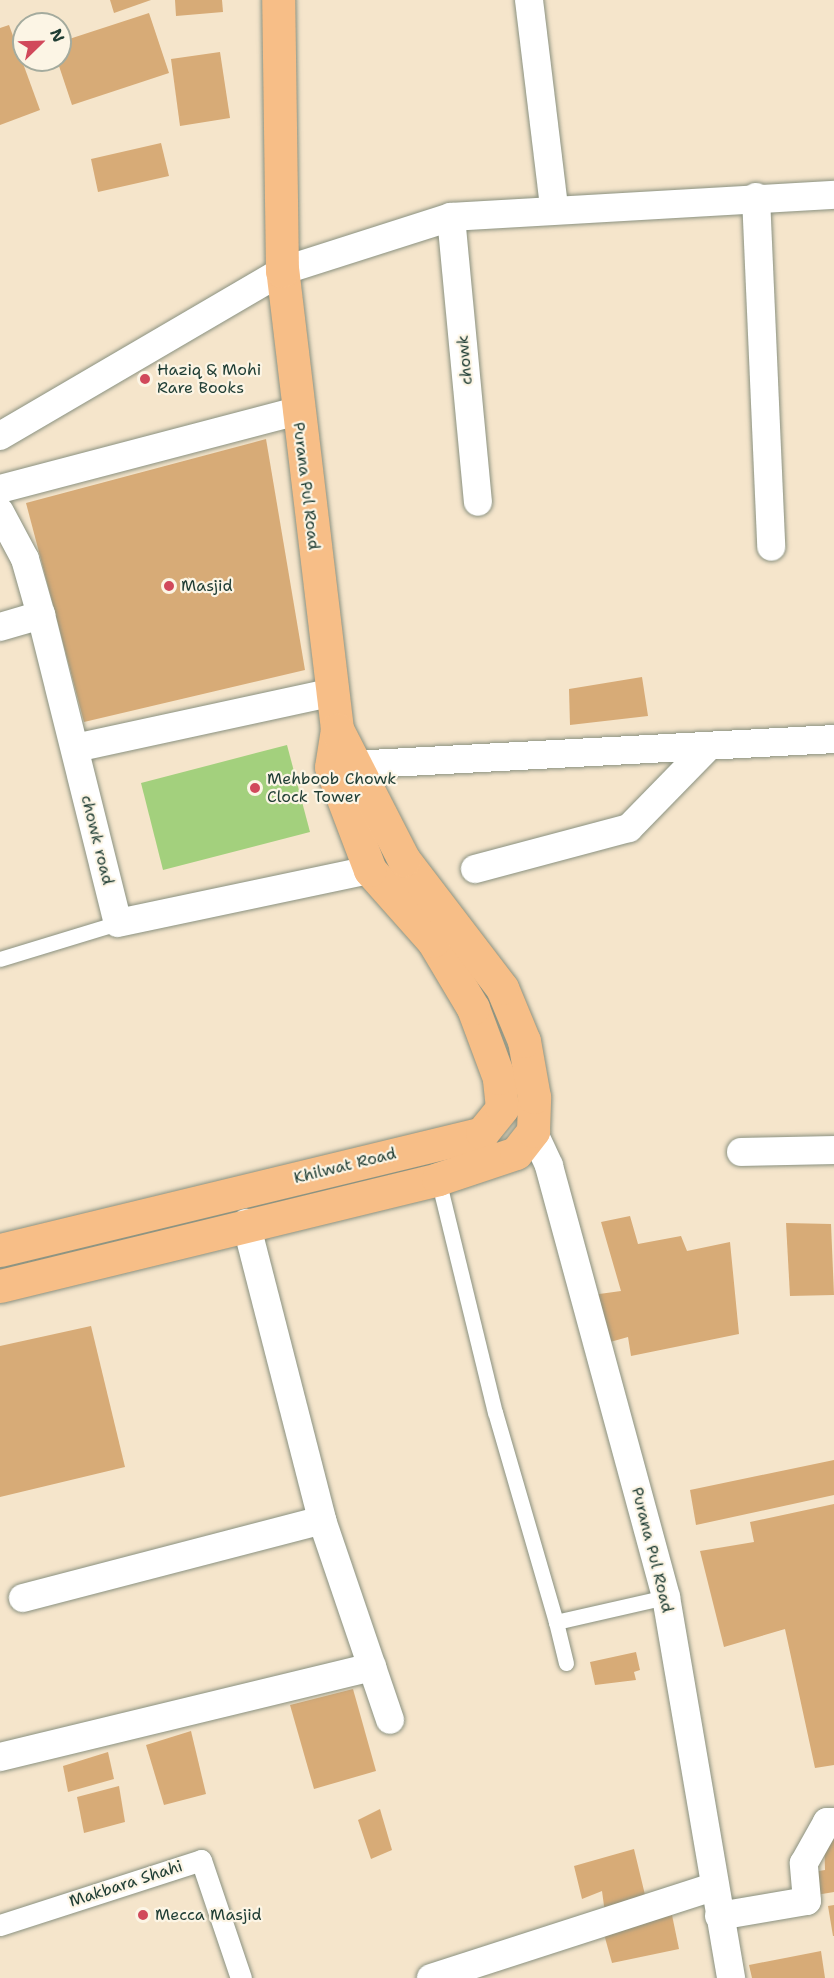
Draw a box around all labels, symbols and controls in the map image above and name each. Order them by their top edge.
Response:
north arrow [12,12,72,72]
text: N [45,26,69,45]
street label: chowk [453,334,477,386]
place label: Haziq & Mohi Rare Books [157,360,261,398]
marker: Haziq & Mohi Rare Books [138,372,152,386]
street label: Purana Pul Road [289,421,323,551]
place label: Masjid [181,576,233,596]
marker: Masjid [162,579,176,593]
place label: Mehboob Chowk Clock Tower [267,769,396,807]
marker: Mehboob Chowk Clock Tower [248,781,262,795]
street label: chowk road [77,793,117,887]
street label: Khilwat Road [292,1144,398,1188]
street label: Purana Pul Road [627,1485,677,1615]
street label: Makbara Shahi [67,1857,185,1911]
place label: Mecca Masjid [155,1905,262,1925]
marker: Mecca Masjid [136,1908,150,1922]

